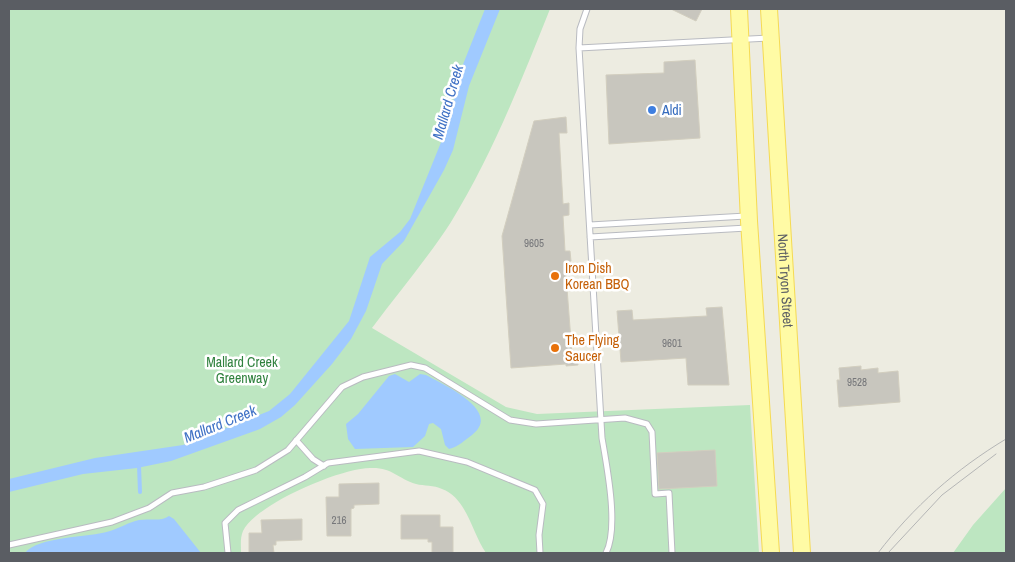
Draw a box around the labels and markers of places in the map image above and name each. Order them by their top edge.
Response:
place label: Aldi [661,101,682,119]
marker: Aldi [646,104,658,116]
place label: Iron Dish Korean BBQ [565,259,630,293]
marker: Iron Dish Korean BBQ [549,270,561,282]
place label: The Flying Saucer [565,331,620,365]
marker: The Flying Saucer [549,342,561,354]

